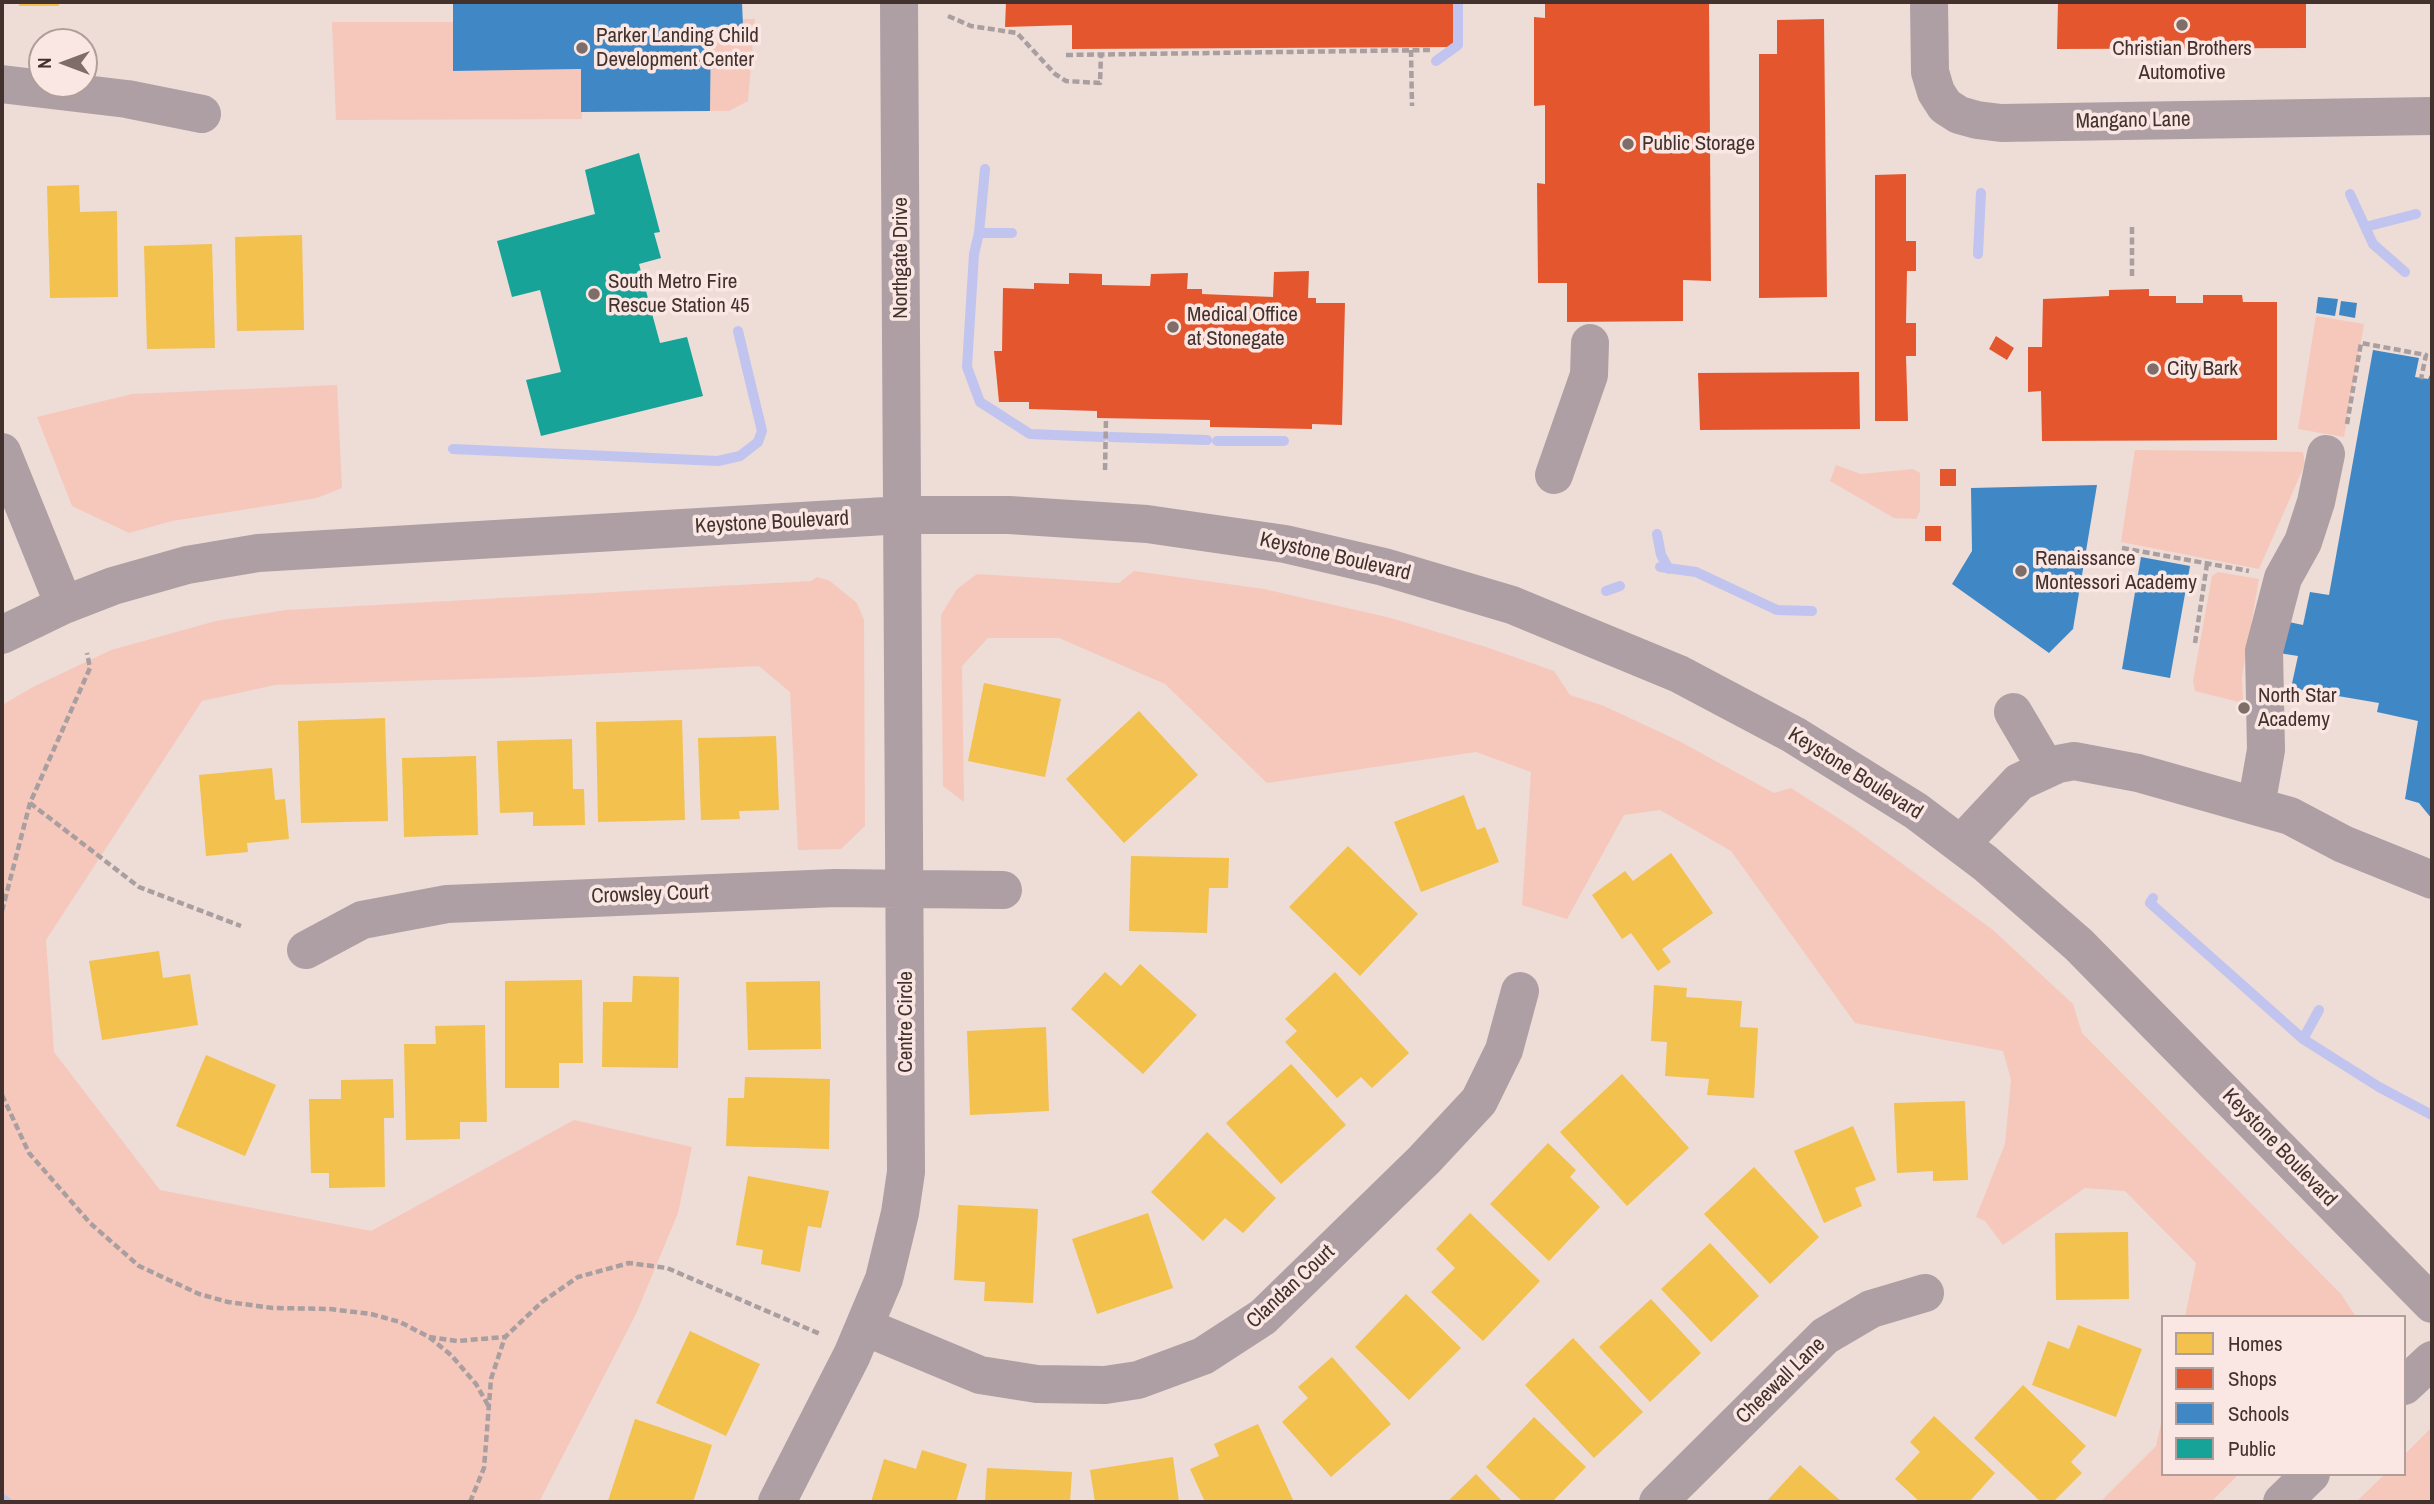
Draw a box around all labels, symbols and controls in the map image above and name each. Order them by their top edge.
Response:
marker: Christian Brothers Automotive [2174,17,2190,33]
place label: Parker Landing Child Development Center [596,23,759,73]
north arrow [28,28,98,98]
place label: Christian Brothers Automotive [2112,36,2252,86]
marker: Parker Landing Child Development Center [574,40,590,56]
text: N [31,57,57,69]
street label: Mangano Lane [2075,107,2191,135]
place label: Public Storage [1642,131,1755,157]
marker: Public Storage [1620,136,1636,152]
street label: Northgate Drive [888,197,914,319]
place label: South Metro Fire Rescue Station 45 [608,269,750,319]
marker: South Metro Fire Rescue Station 45 [586,286,602,302]
place label: Medical Office at Stonegate [1187,302,1298,352]
marker: Medical Office at Stonegate [1165,319,1181,335]
place label: City Bark [2167,356,2238,382]
marker: City Bark [2145,361,2161,377]
street label: Keystone Boulevard [694,506,850,540]
street label: Keystone Boulevard [1257,527,1413,587]
place label: Renaissance Montessori Academy [2035,546,2197,596]
marker: Renaissance Montessori Academy [2013,563,2029,579]
place label: North Star Academy [2258,683,2336,733]
marker: North Star Academy [2236,700,2252,716]
street label: Keystone Boulevard [1783,722,1927,826]
street label: Crowsley Court [591,880,709,910]
street label: Centre Circle [893,971,919,1073]
street label: Keystone Boulevard [2216,1084,2342,1212]
street label: Clandan Court [1242,1240,1340,1334]
legend [2161,1315,2406,1476]
text: Homes [2228,1329,2283,1358]
street label: Cheewall Lane [1731,1332,1831,1430]
text: Shops [2228,1364,2277,1393]
text: Schools [2228,1399,2289,1428]
text: Public [2228,1434,2276,1463]

